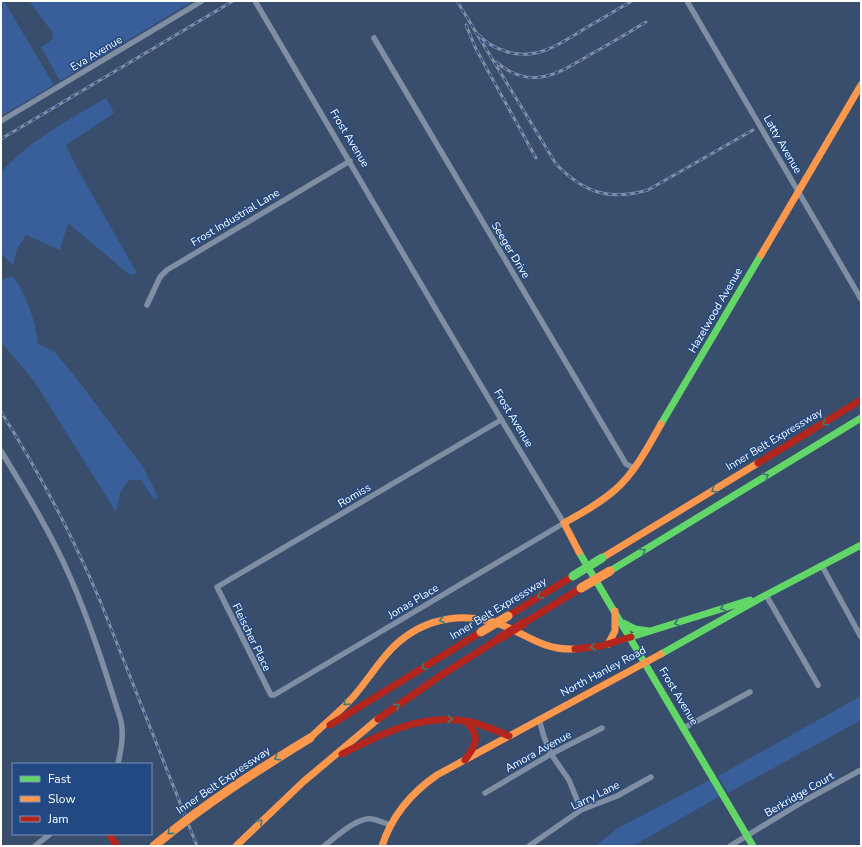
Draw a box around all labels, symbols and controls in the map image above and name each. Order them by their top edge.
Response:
street label: Eva Avenue [68,32,125,75]
street label: Frost Avenue [326,106,373,170]
street label: Latty Avenue [760,112,805,176]
street label: Frost Industrial Lane [188,185,282,250]
street label: Seeger Drive [488,219,533,282]
street label: Hazelwood Avenue [685,265,746,356]
street label: Frost Avenue [490,386,537,450]
street label: Inner Belt Expressway [723,404,826,474]
one-way arrow [822,418,829,425]
one-way arrow [762,473,769,480]
street label: Romiss [335,480,374,511]
one-way arrow [711,486,718,493]
one-way arrow [639,548,646,555]
street label: Inner Belt Expressway [447,573,550,643]
street label: Jonas Place [384,580,442,623]
one-way arrow [537,591,544,599]
street label: Fleischer Place [229,601,275,674]
one-way arrow [719,604,726,612]
one-way arrow [438,615,445,623]
one-way arrow [673,618,680,627]
street label: North Hanley Road [558,643,649,700]
one-way arrow [590,643,596,651]
one-way arrow [421,662,428,669]
street label: Frost Avenue [655,664,702,728]
one-way arrow [343,698,351,706]
one-way arrow [392,704,399,711]
one-way arrow [447,715,453,724]
street label: Amora Avenue [502,727,574,776]
street label: Inner Belt Expressway [173,743,274,818]
one-way arrow [274,753,281,761]
legend [12,763,152,835]
street label: Berkridge Court [762,768,837,820]
text: Fast [48,771,71,787]
street label: Larry Lane [568,777,622,814]
text: Slow [48,791,76,807]
text: Jam [47,811,69,827]
one-way arrow [255,819,263,827]
one-way arrow [167,828,175,835]

